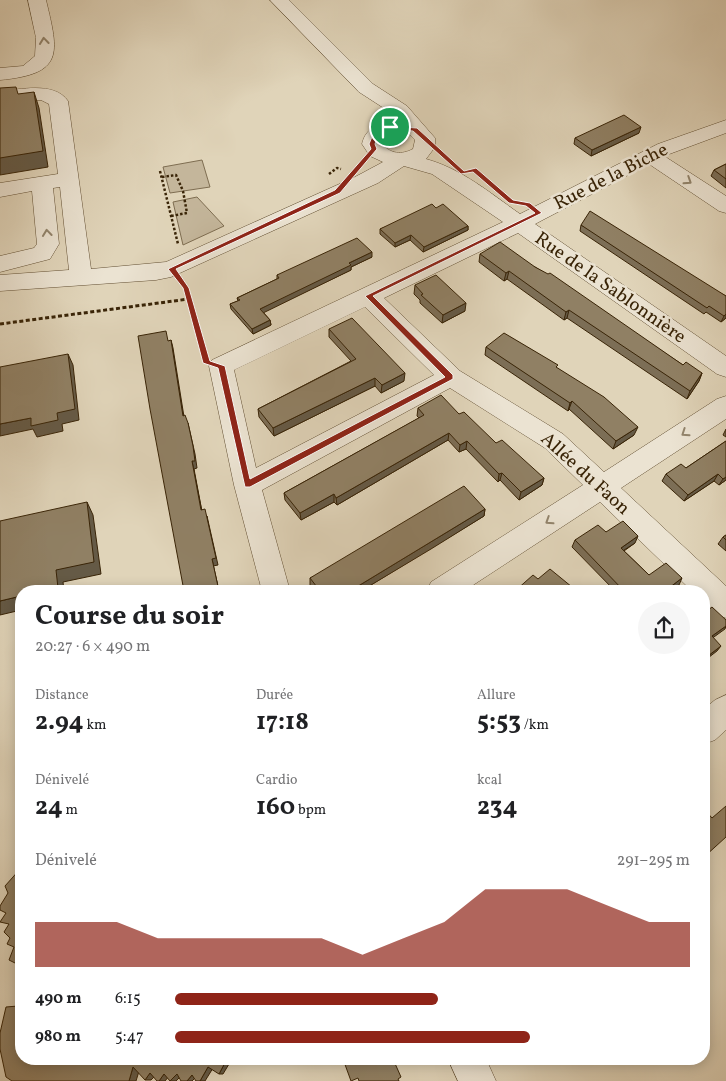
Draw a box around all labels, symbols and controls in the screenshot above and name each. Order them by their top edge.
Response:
one-way arrow [39,36,50,44]
pin [369,106,411,148]
icon: arrive [376,113,404,141]
street label: Rue de la Biche [549,137,673,217]
one-way arrow [682,175,692,184]
street label: Rue de la Sablonnière [529,226,691,350]
one-way arrow [42,228,53,236]
street label: Allée du Faon [535,427,635,521]
one-way arrow [682,427,691,436]
one-way arrow [545,515,555,524]
text: Course du soir [35,597,224,636]
button: share [638,602,690,654]
text: 20:27 · 6 × 490 m [35,636,150,658]
text: Distance [35,686,89,705]
text: Durée [256,686,293,705]
text: Allure [477,686,516,705]
text: 2.94 [35,705,84,740]
text: 17:18 [256,705,309,740]
text: 5:53 [477,705,521,740]
text: km [84,716,106,735]
text: /km [521,716,549,735]
text: Dénivelé [35,771,89,790]
text: Cardio [256,771,298,790]
text: kcal [477,771,502,790]
text: 24 [35,790,63,825]
text: 160 [256,790,295,825]
text: 234 [477,790,518,825]
text: m [63,801,78,820]
text: bpm [295,801,326,820]
text: Dénivelé [35,850,97,872]
text: 291–295 m [617,850,690,872]
text: 490 m [35,988,82,1010]
text: 6:15 [115,988,141,1010]
text: 980 m [35,1026,81,1048]
text: 5:47 [115,1026,144,1048]

